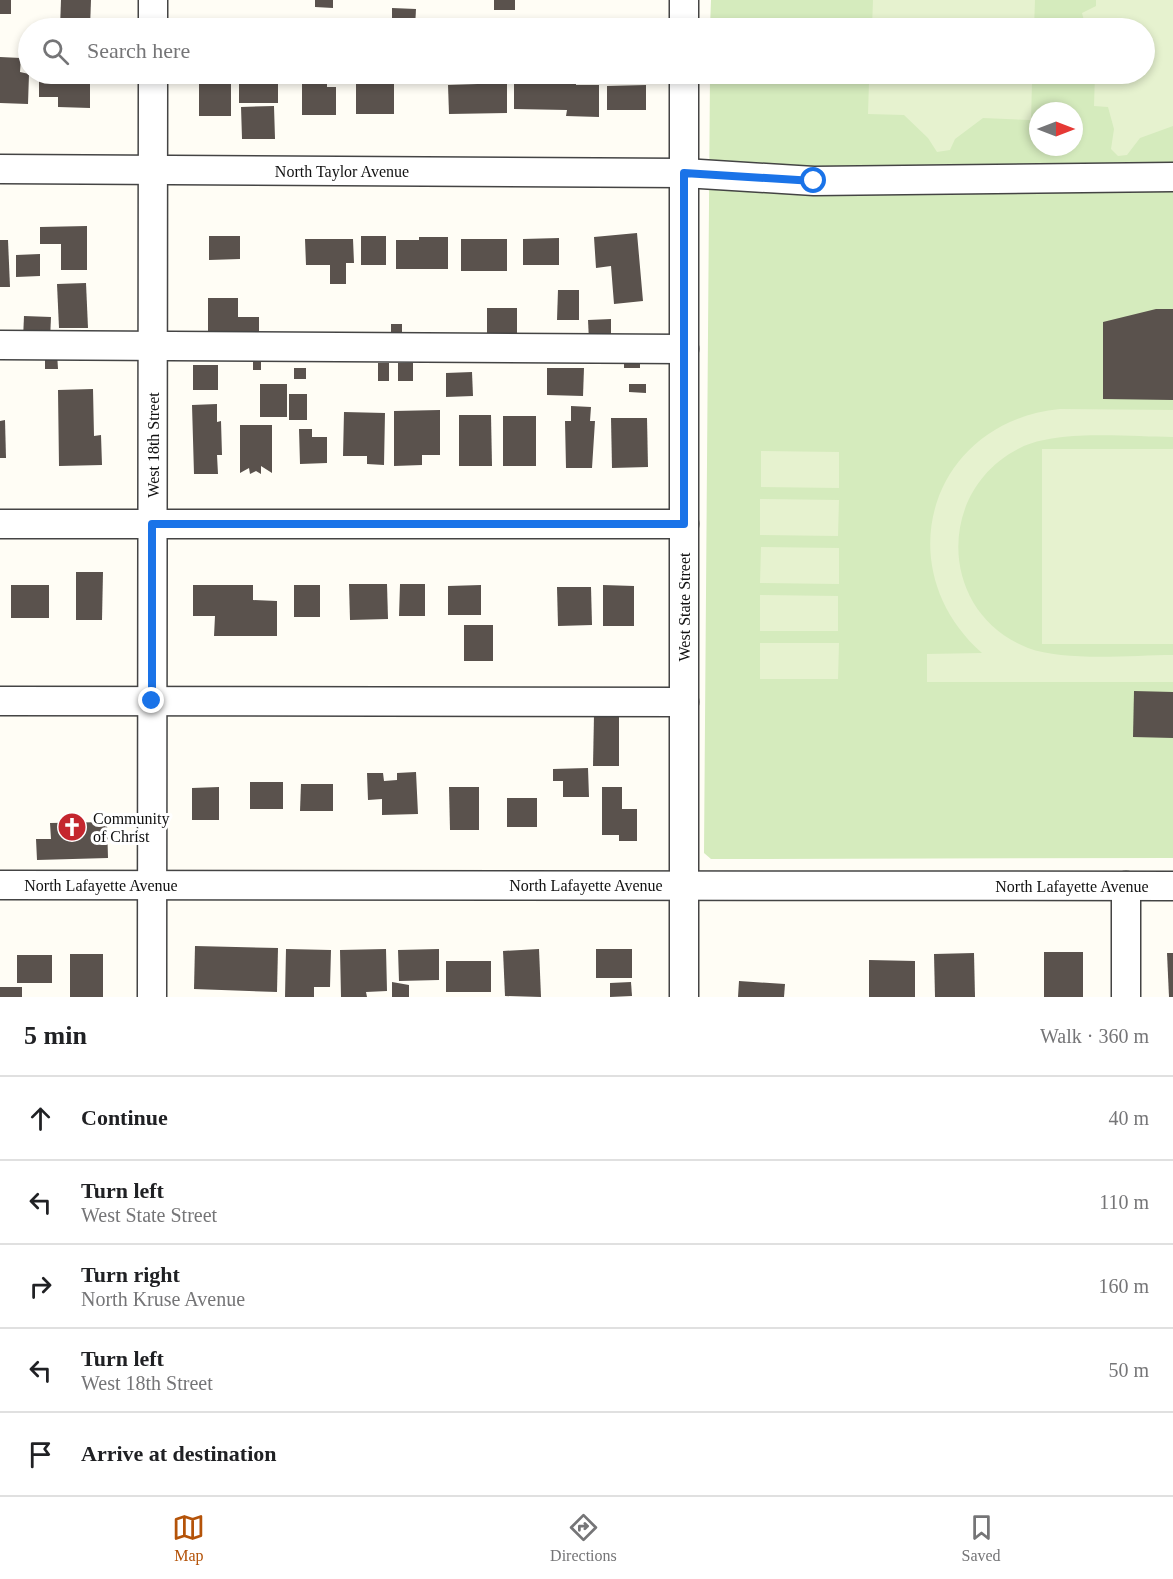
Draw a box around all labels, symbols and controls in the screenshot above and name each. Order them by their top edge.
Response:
search box [18,18,1155,84]
icon: search [39,35,72,68]
text: Search here [87,38,190,63]
north arrow [1029,102,1083,156]
street label: North Taylor Avenue [275,163,409,181]
route start [800,167,826,193]
street label: West 18th Street [145,392,162,498]
street label: West State Street [676,552,693,661]
route end [138,687,164,713]
place label: Community of Christ [93,810,169,845]
church icon: Community of Christ [56,811,88,843]
street label: North Lafayette Avenue [24,877,178,895]
street label: North Lafayette Avenue [509,877,663,895]
street label: North Lafayette Avenue [995,878,1149,896]
text: 5 min [24,1021,87,1050]
text: Walk · 360 m [1040,1025,1149,1047]
icon: ahead [24,1102,57,1135]
text: Continue [81,1105,168,1130]
text: 40 m [1108,1107,1149,1129]
text: Turn left [81,1178,164,1203]
icon: left [24,1186,57,1219]
text: 110 m [1099,1191,1149,1213]
text: West State Street [81,1204,217,1226]
text: Turn right [81,1262,180,1287]
icon: right [24,1270,57,1303]
text: 160 m [1098,1275,1149,1297]
text: North Kruse Avenue [81,1288,245,1310]
text: Turn left [81,1346,164,1371]
icon: left [24,1354,57,1387]
text: 50 m [1108,1359,1149,1381]
text: West 18th Street [81,1372,213,1394]
icon: arrive [24,1438,57,1471]
text: Arrive at destination [81,1441,277,1466]
tab: Map [172,1511,205,1565]
tab: Directions [550,1511,617,1565]
tab: Saved [961,1511,1001,1565]

